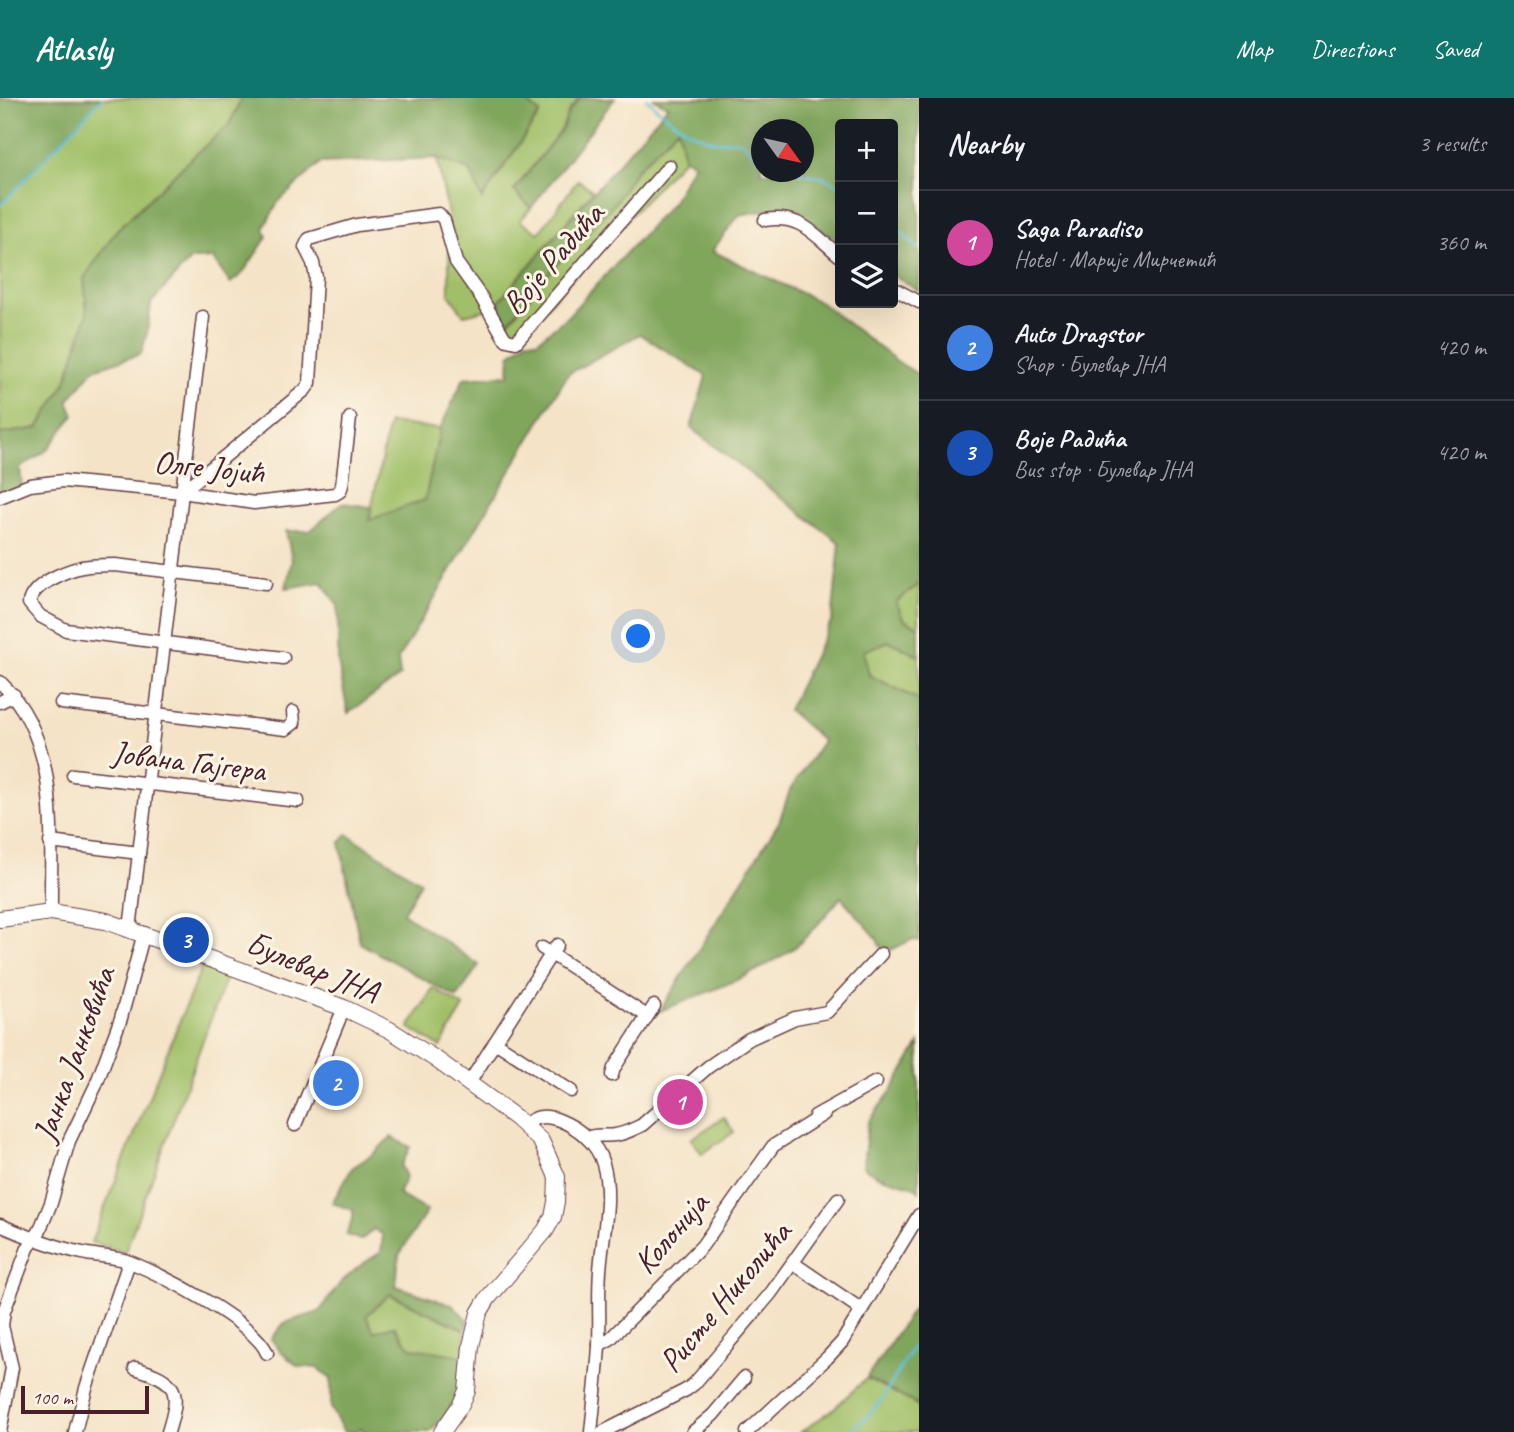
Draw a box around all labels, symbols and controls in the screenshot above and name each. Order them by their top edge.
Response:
text: Atlasly [35,28,112,70]
text: Map [1236,34,1273,64]
text: Directions [1311,34,1394,64]
text: Saved [1432,34,1479,64]
north arrow [751,119,814,182]
map controls [835,119,898,308]
button: + [835,119,898,182]
text: Nearby [947,125,1023,163]
text: 3 results [1419,129,1486,158]
button: − [835,182,898,245]
street label: Воје Радића [493,192,615,323]
text: Saga Paradiso [1014,212,1142,245]
text: 1 [965,228,975,257]
text: 360 m [1437,228,1486,257]
button: layers [835,245,898,308]
text: Hotel · Марије Мирчетић [1014,245,1215,274]
text: Auto Dragstor [1014,317,1142,350]
text: 2 [965,333,975,362]
text: 420 m [1437,333,1486,362]
text: Shop · Булевар ЈНА [1014,350,1165,379]
text: Воје Радића [1014,422,1126,455]
text: 3 [965,438,975,467]
text: 420 m [1437,438,1486,467]
street label: Олге Јојић [152,440,268,494]
text: Bus stop · Булевар ЈНА [1014,455,1192,484]
your location [621,619,655,653]
street label: Јована Гајгера [108,731,270,791]
pin: 3 [163,914,209,966]
street label: Булевар ЈНА [240,921,386,1013]
street label: Јанка Јанковића [22,959,126,1149]
pin: 2 [313,1057,359,1109]
pin: 1 [657,1076,703,1128]
street label: Колонија [624,1181,719,1282]
street label: Ристе Николића [649,1210,802,1381]
scale bar [21,1383,149,1415]
text: 100 m [32,1386,73,1410]

